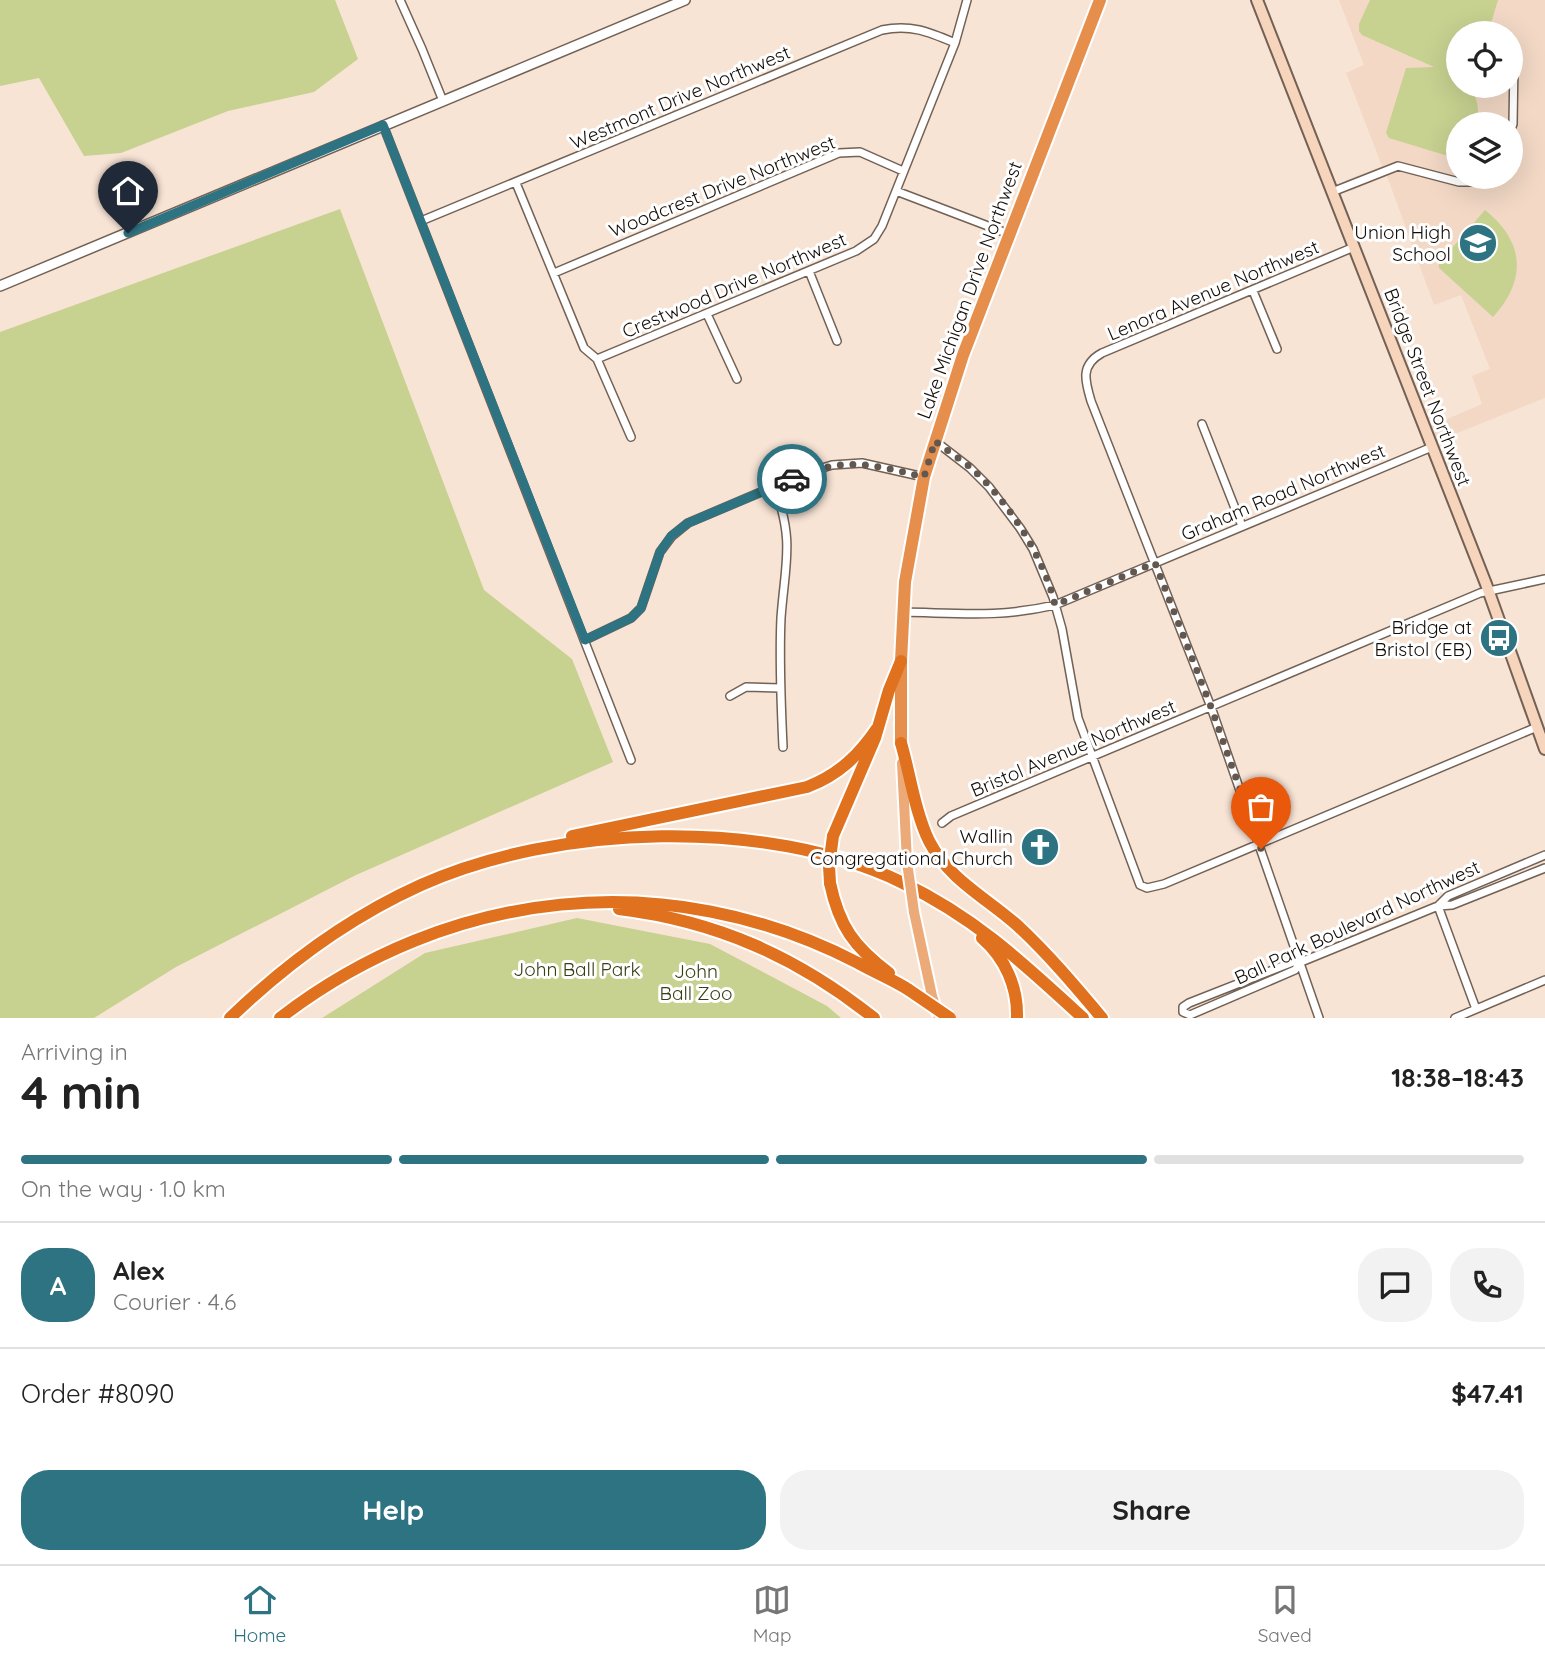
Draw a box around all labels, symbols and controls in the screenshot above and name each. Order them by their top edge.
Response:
map controls [1446,21,1523,189]
button: locate [1446,21,1523,98]
street label: Westmont Drive Northwest [566,40,794,154]
button: layers [1446,112,1523,189]
street label: Woodcrest Drive Northwest [605,130,839,242]
street label: Lake Michigan Drive Northwest [911,158,1027,422]
pin [98,161,158,233]
icon: home [109,172,147,210]
place label: Union High School [1354,220,1451,266]
school or university icon: Union High School [1457,222,1499,264]
street label: Crestwood Drive Northwest [618,227,850,343]
street label: Lenora Avenue Northwest [1104,235,1322,345]
street label: Bridge Street Northwest [1379,285,1477,489]
street label: Graham Road Northwest [1177,438,1389,546]
courier [757,444,827,514]
icon: car [773,460,811,498]
place label: Bridge at Bristol (EB) [1375,615,1472,661]
bus stop icon: Bridge at Bristol (EB) [1478,617,1520,659]
street label: Bristol Avenue Northwest [967,694,1179,802]
pin [1231,777,1291,849]
icon: bag [1242,788,1280,826]
place label: Wallin Congregational Church [810,824,1013,870]
church icon: Wallin Congregational Church [1019,826,1061,868]
street label: Ball Park Boulevard Northwest [1230,854,1484,990]
park label: John Ball Park [513,957,641,981]
park label: John Ball Zoo [660,959,732,1005]
text: Arriving in [21,1037,128,1066]
text: 18:38–18:43 [1391,1061,1524,1094]
text: 4 min [21,1063,142,1121]
text: On the way · 1.0 km [21,1174,226,1203]
button: chat [1358,1248,1432,1322]
button: phone [1450,1248,1524,1322]
text: Alex [113,1254,164,1287]
text: A [50,1269,66,1302]
text: Courier · 4.6 [113,1287,236,1316]
text: Order #8090 [21,1377,174,1410]
text: $47.41 [1451,1377,1524,1410]
button: Help [21,1470,766,1550]
button: Share [780,1470,1524,1550]
tab: Home [233,1581,286,1647]
tab: Map [753,1581,791,1647]
tab: Saved [1258,1581,1312,1647]

